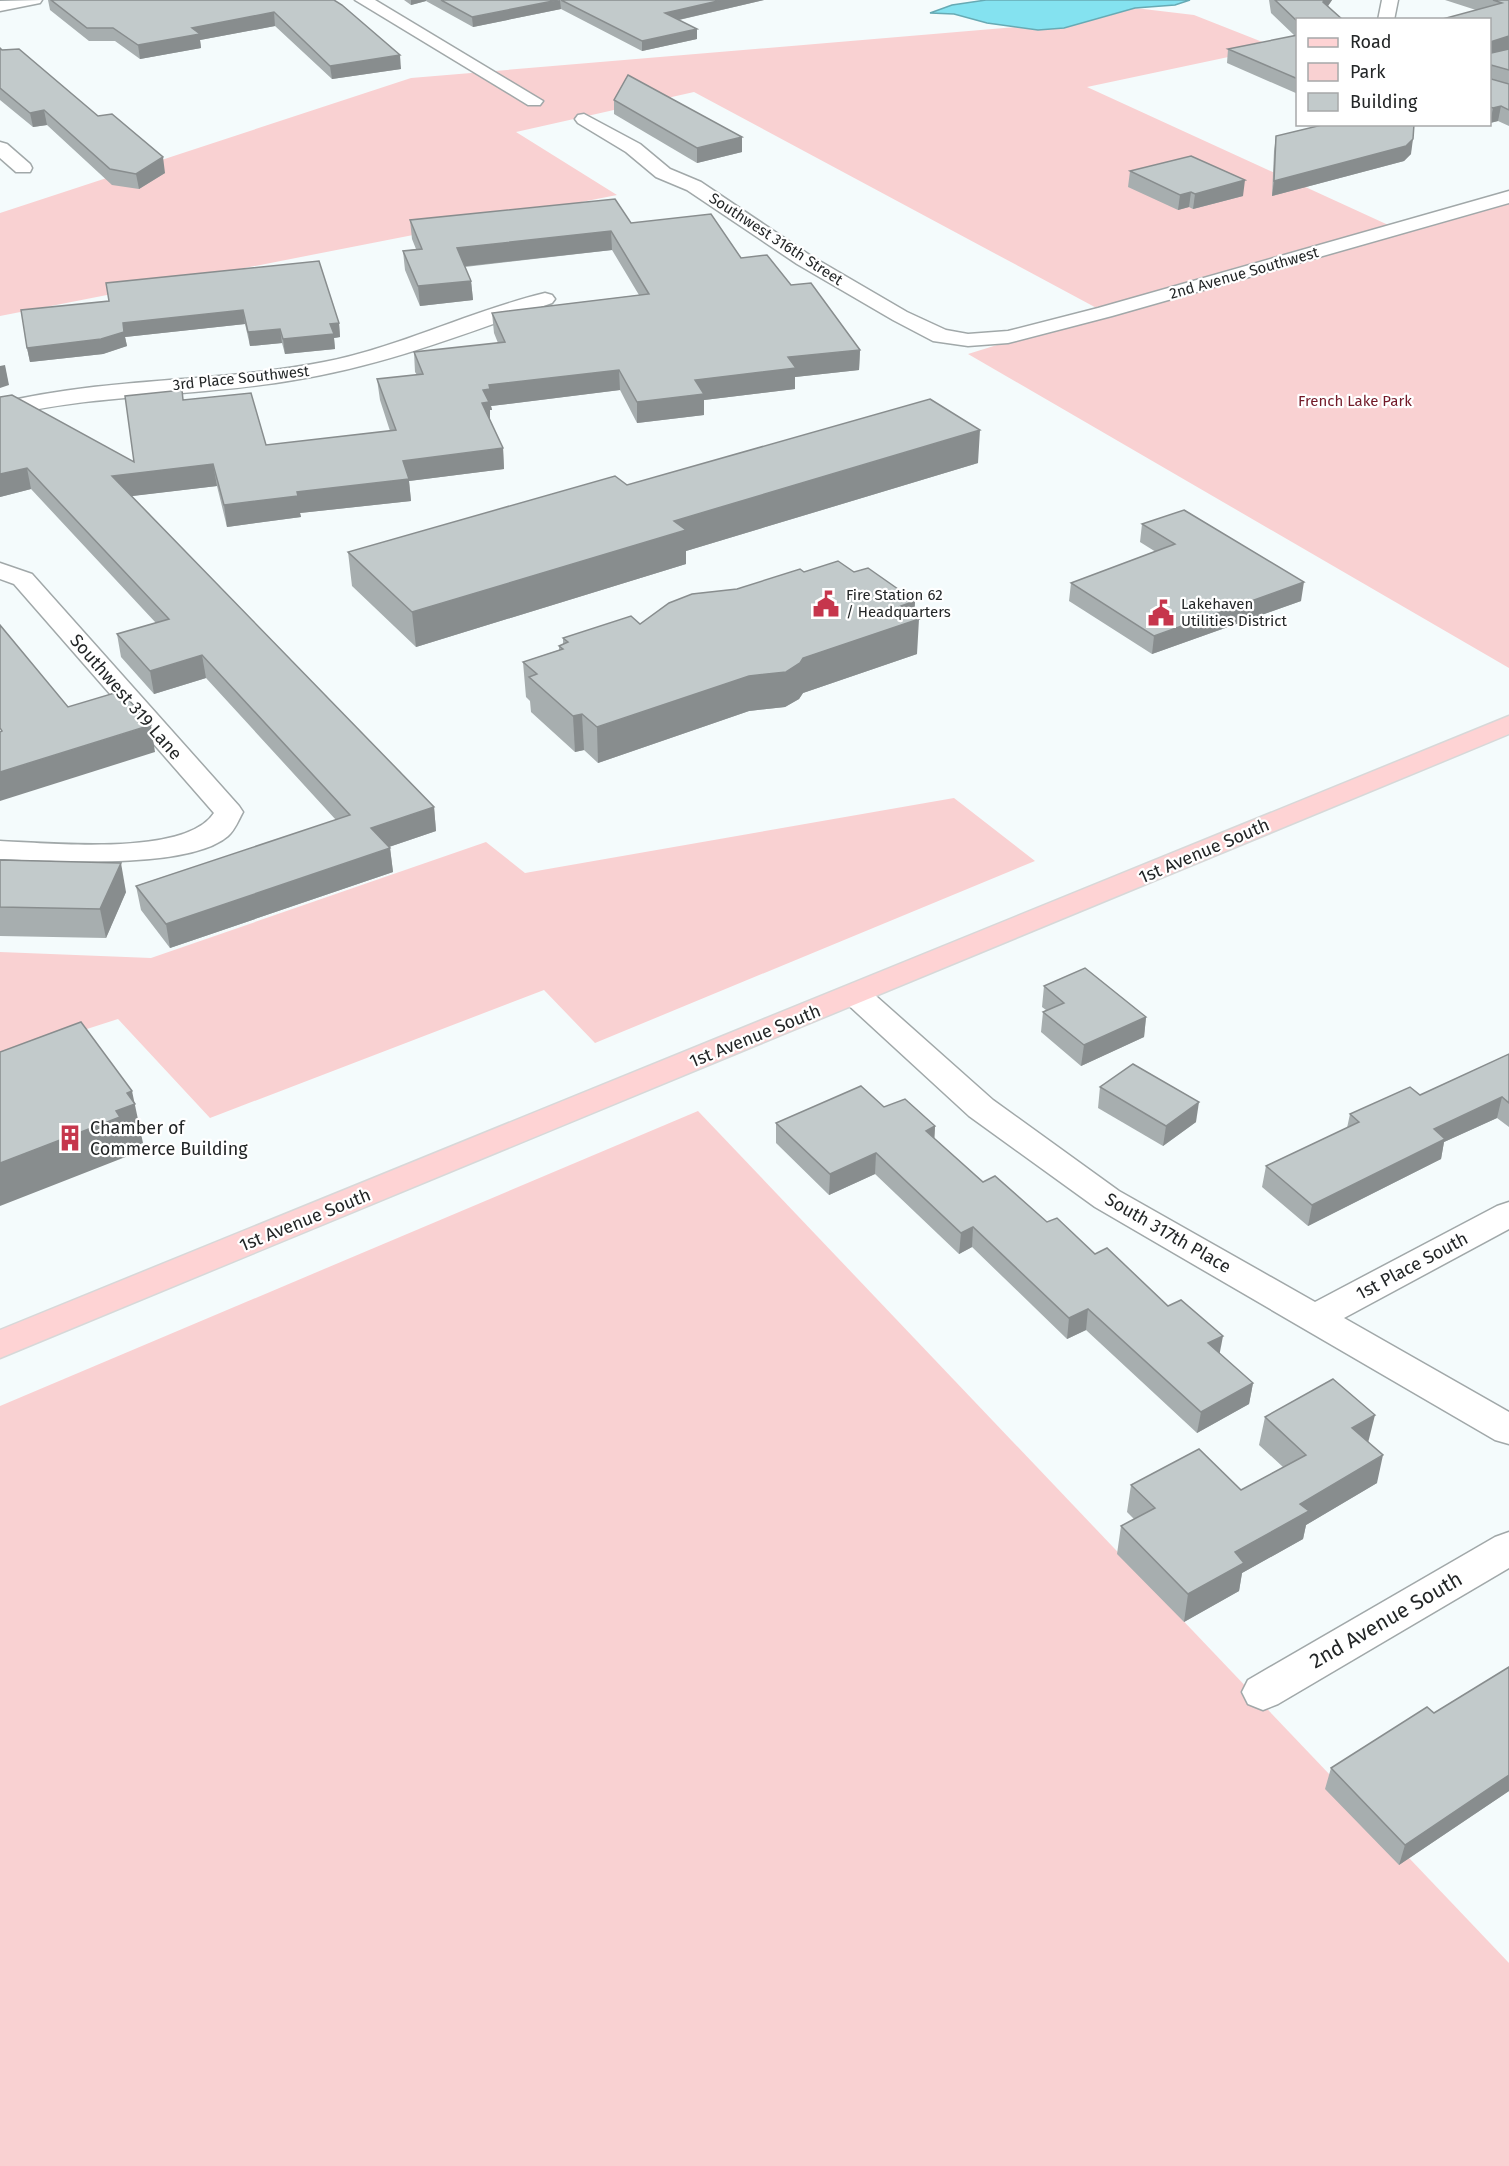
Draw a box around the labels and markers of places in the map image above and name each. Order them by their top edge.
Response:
place label: Fire Station 62 / Headquarters [846,586,951,621]
public building icon: Fire Station 62 / Headquarters [811,589,841,619]
place label: Lakehaven Utilities District [1181,595,1288,630]
public building icon: Lakehaven Utilities District [1146,598,1176,628]
place label: Chamber of Commerce Building [90,1117,248,1160]
building icon: Chamber of Commerce Building [55,1123,85,1153]

